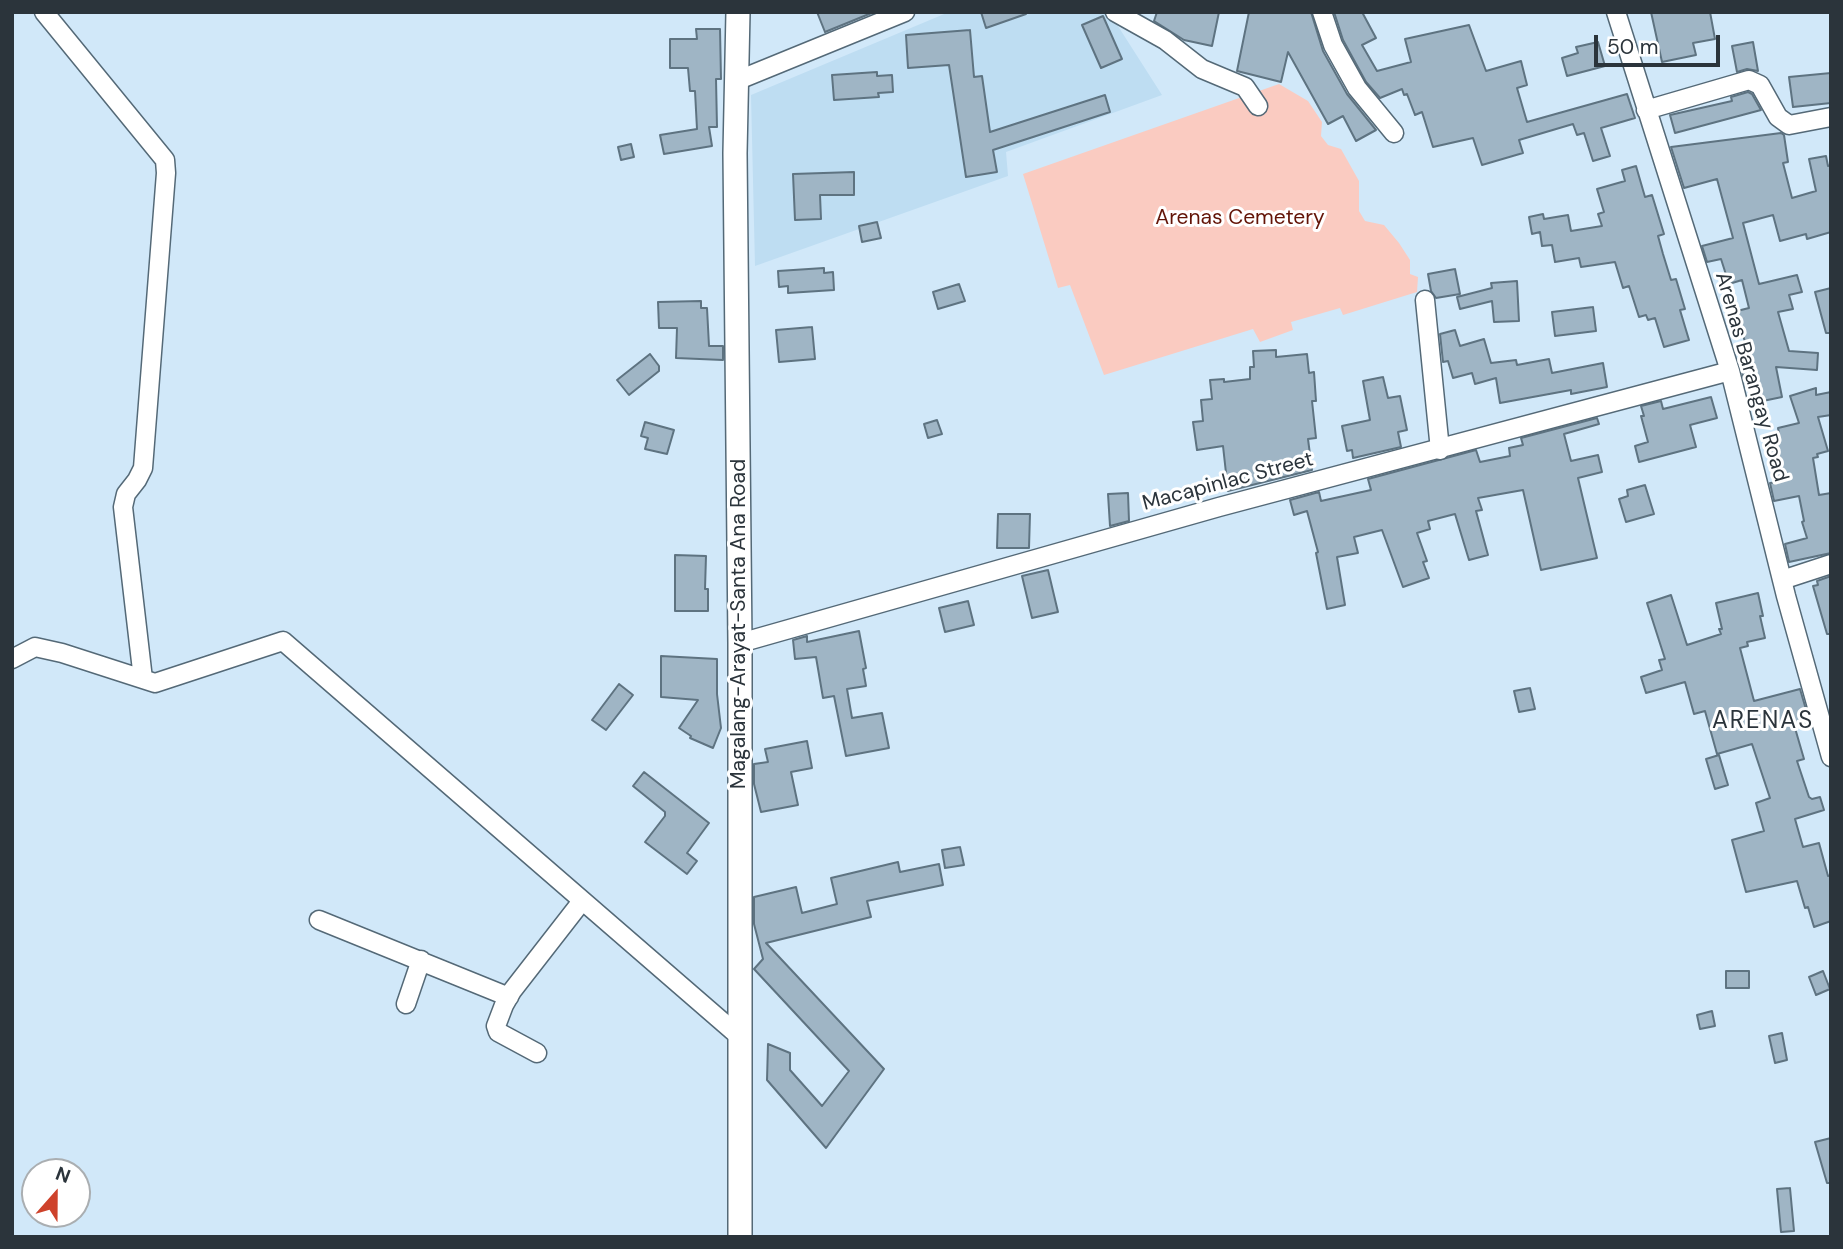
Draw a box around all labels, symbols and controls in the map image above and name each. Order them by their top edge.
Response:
scale bar [1598,21,1724,65]
text: 50 m [1607,33,1658,61]
park label: Arenas Cemetery [1155,205,1325,231]
street label: Arenas Barangay Road [1709,269,1793,485]
street label: Macapinlac Street [1140,447,1316,517]
street label: Magalang-Arayat-Santa Ana Road [726,459,752,789]
district label: ARENAS [1713,708,1813,736]
north arrow [21,1158,91,1228]
text: N [52,1161,74,1189]

